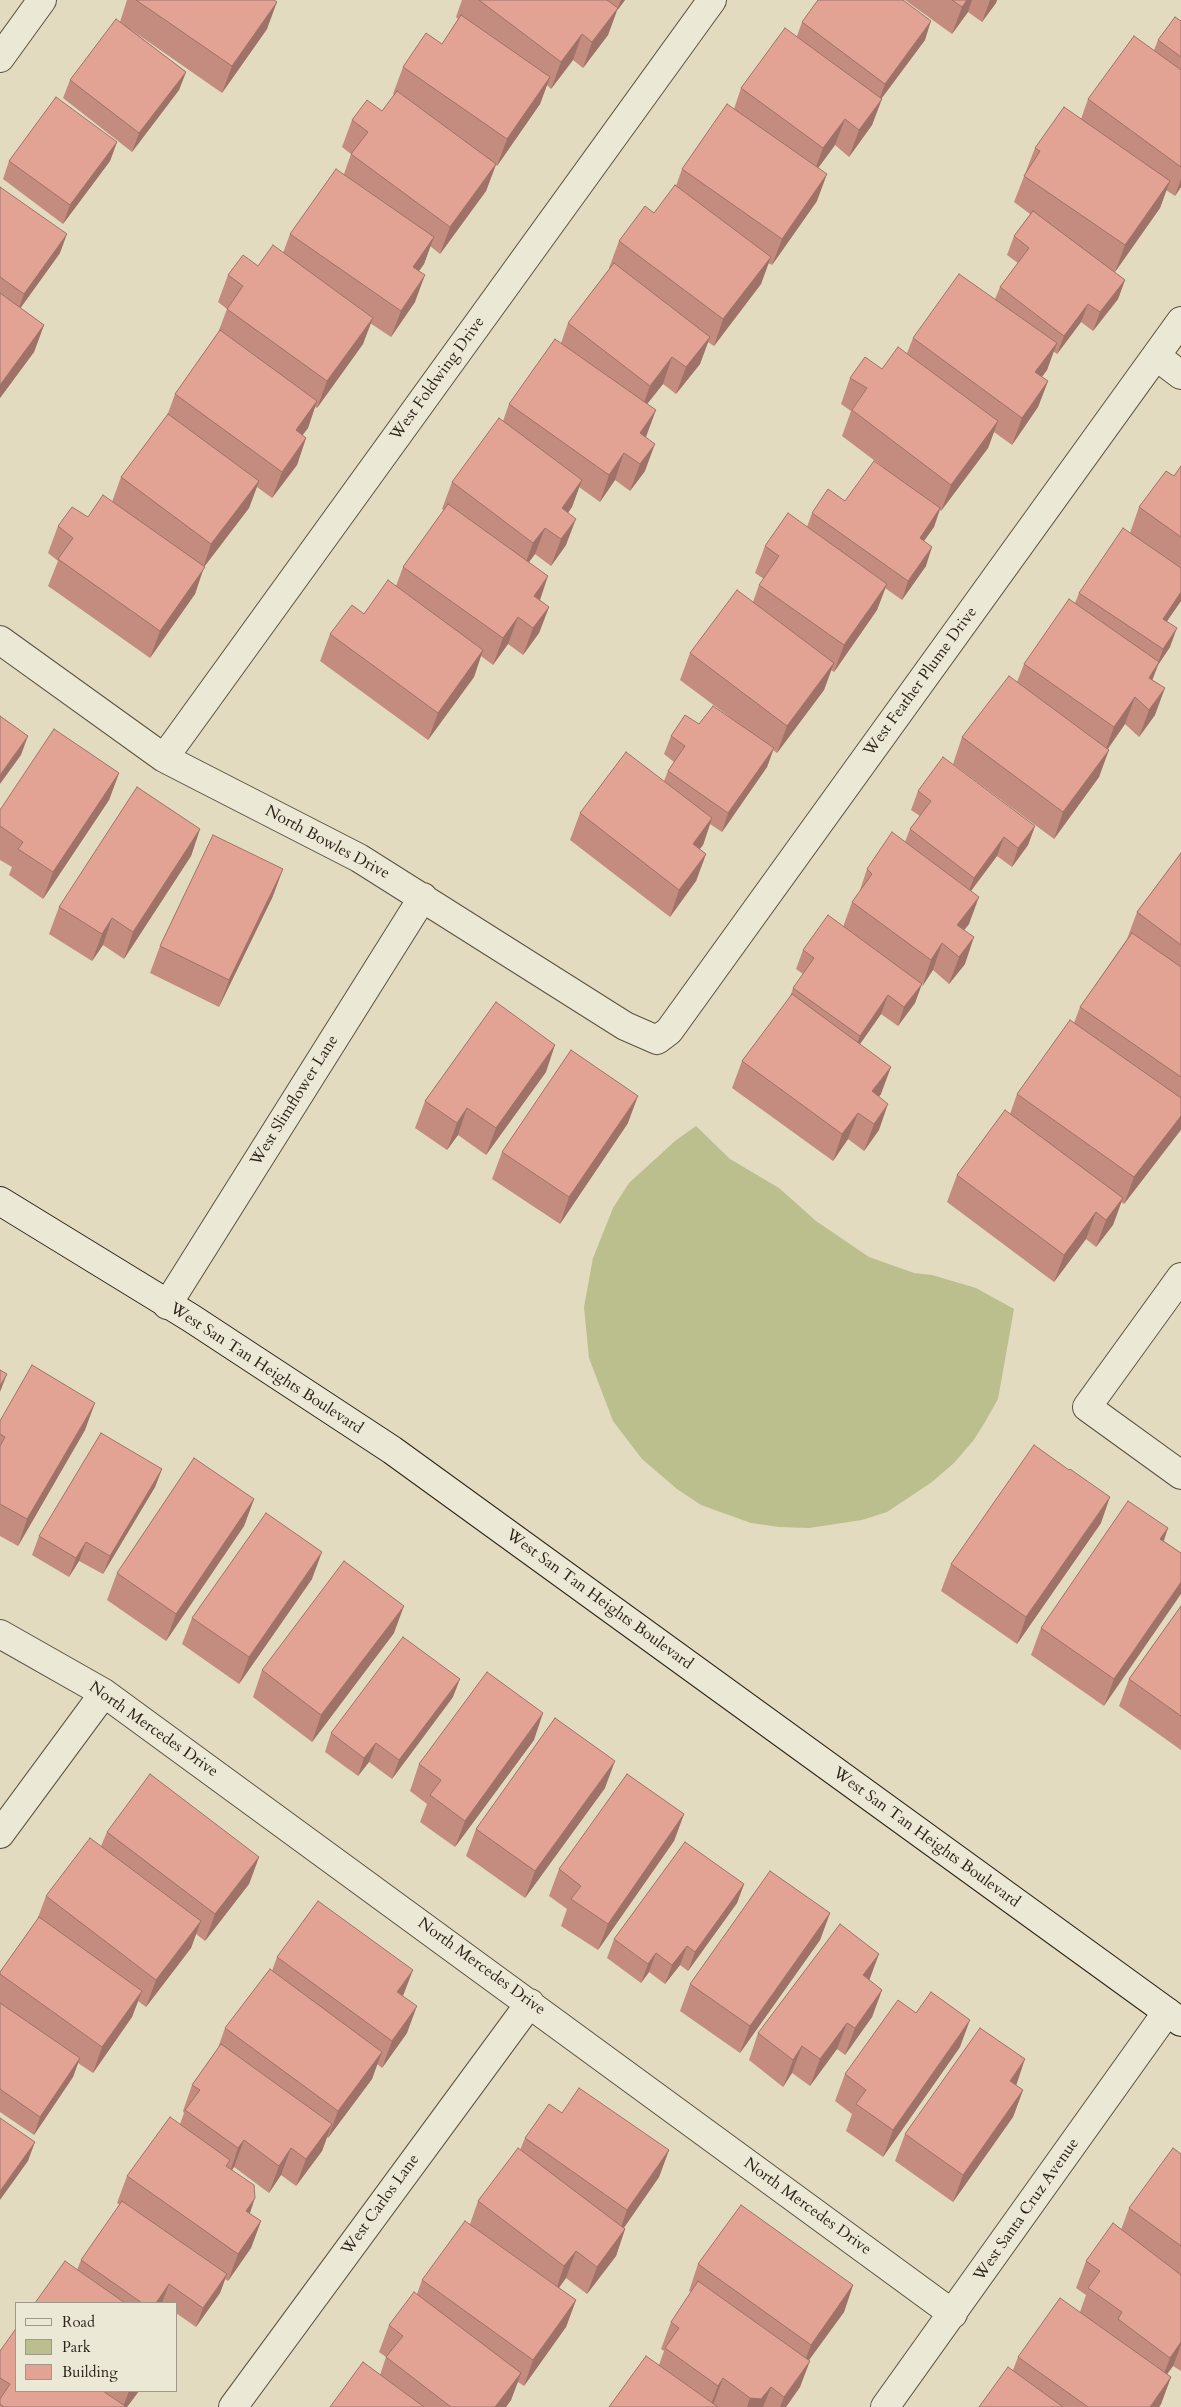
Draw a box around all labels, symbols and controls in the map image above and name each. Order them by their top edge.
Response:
street label: West Foldwing Drive [387,313,489,445]
street label: West Feather Plume Drive [860,603,982,761]
street label: North Bowles Drive [261,802,393,884]
street label: West Slimflower Lane [247,1032,343,1170]
street label: West San Tan Heights Boulevard [166,1299,366,1439]
street label: West San Tan Heights Boulevard [502,1526,696,1674]
street label: North Mercedes Drive [85,1678,221,1782]
street label: West San Tan Heights Boulevard [829,1764,1023,1912]
street label: North Mercedes Drive [413,1914,549,2020]
street label: West Santa Cruz Avenue [970,2135,1084,2285]
street label: West Carlos Lane [338,2151,424,2259]
street label: North Mercedes Drive [739,2154,875,2260]
legend [15,2302,178,2392]
text: Road [62,2312,95,2332]
text: Park [62,2337,91,2357]
text: Building [62,2362,118,2382]

